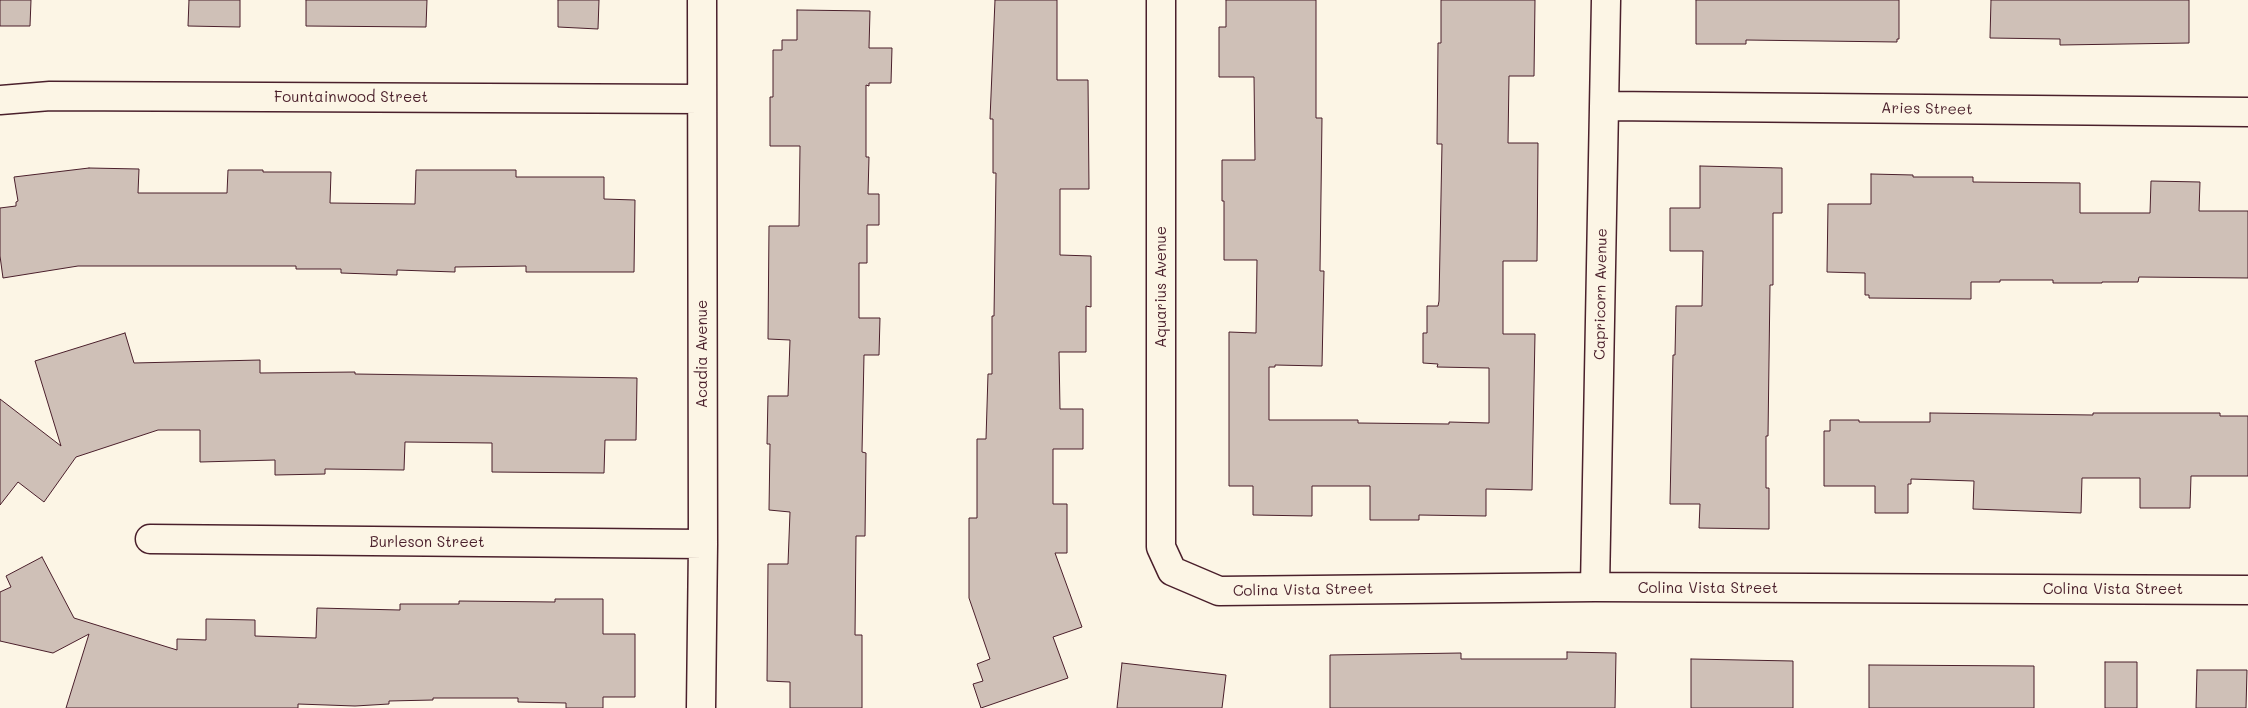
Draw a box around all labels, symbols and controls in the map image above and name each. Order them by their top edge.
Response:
street label: Fountainwood Street [274,88,428,106]
street label: Aries Street [1881,99,1973,119]
street label: Aquarius Avenue [1152,226,1170,348]
street label: Capricorn Avenue [1591,228,1611,360]
street label: Acadia Avenue [693,300,711,408]
street label: Burleson Street [369,533,485,551]
street label: Colina Vista Street [1638,579,1778,597]
street label: Colina Vista Street [1233,580,1373,600]
street label: Colina Vista Street [2043,580,2183,598]

